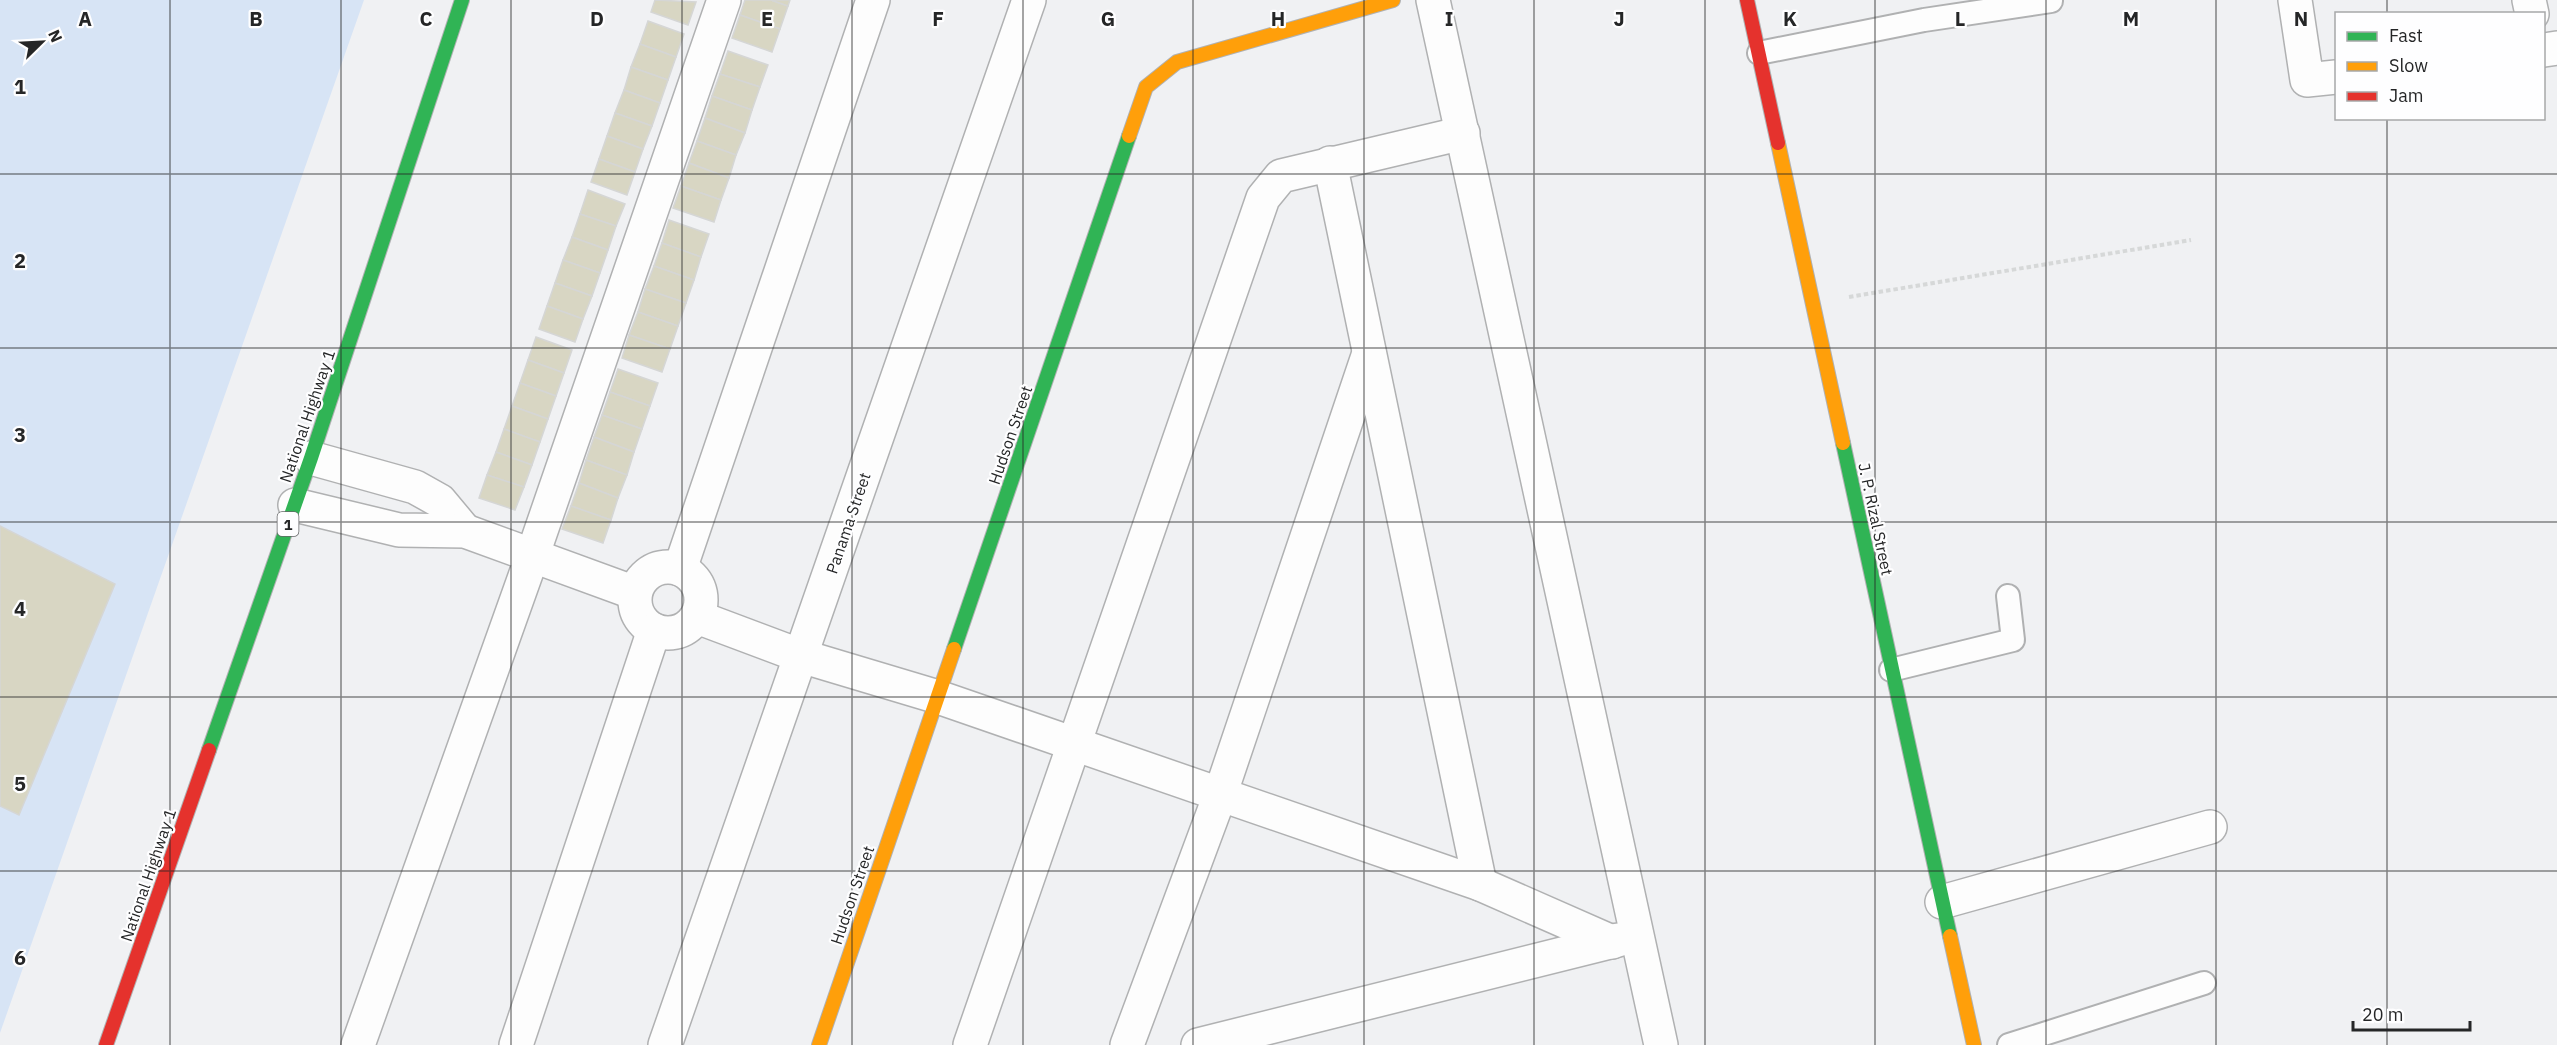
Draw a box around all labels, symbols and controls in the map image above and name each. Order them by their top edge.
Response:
text: A [78,5,92,32]
text: B [249,5,263,32]
text: C [419,5,433,32]
text: D [590,5,604,32]
text: E [761,5,773,32]
text: F [932,5,944,32]
text: G [1101,5,1115,32]
text: H [1271,5,1285,32]
text: I [1445,5,1453,32]
text: J [1613,5,1625,32]
text: K [1783,5,1797,32]
text: L [1955,5,1965,32]
text: M [2123,5,2139,32]
text: N [2294,5,2308,32]
north arrow [12,12,72,72]
legend [2335,12,2545,120]
text: Fast [2389,24,2423,47]
text: N [44,27,67,45]
text: Slow [2389,54,2428,77]
text: 1 [14,73,26,100]
text: Jam [2389,84,2424,107]
text: 2 [14,247,26,274]
street label: National Highway 1 [275,347,339,485]
street label: Hudson Street [984,383,1036,487]
text: 3 [14,421,26,448]
street label: J. P. Rizal Street [1854,461,1898,577]
street label: Panama Street [821,470,875,576]
road number: 1 [278,512,298,536]
text: 4 [14,595,26,622]
text: 5 [14,770,26,797]
street label: National Highway 1 [116,806,180,944]
street label: Hudson Street [826,843,878,947]
text: 6 [14,944,26,971]
scale bar [2353,994,2470,1032]
text: 20 m [2362,1003,2404,1026]

